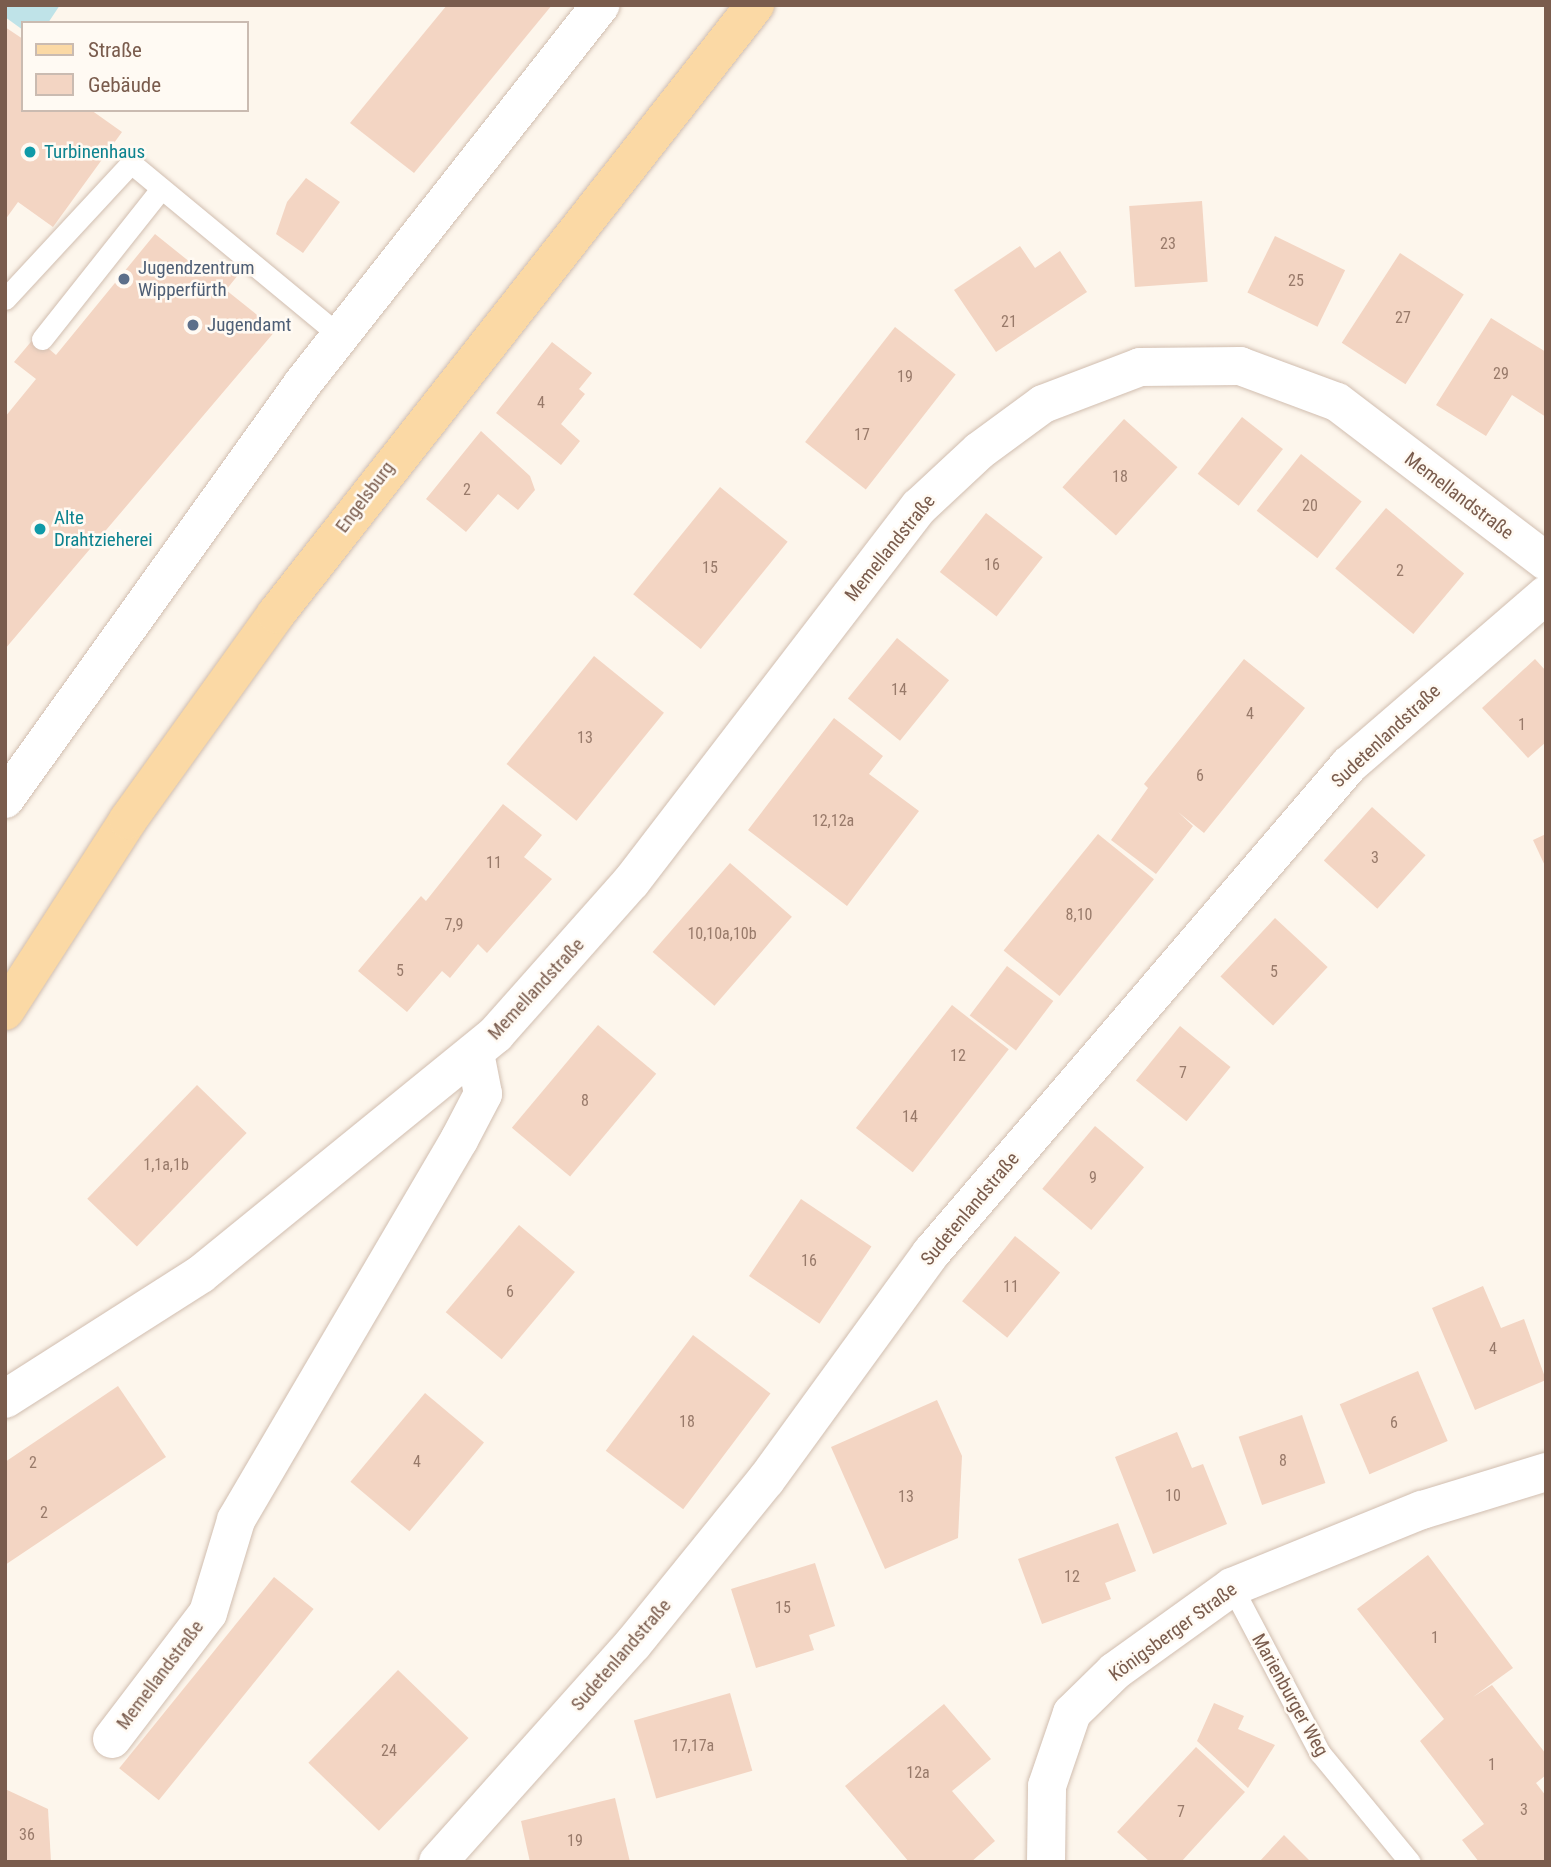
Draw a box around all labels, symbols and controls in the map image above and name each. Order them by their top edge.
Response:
legend [21,21,248,112]
text: Straße [88,38,142,62]
text: Gebäude [88,73,161,97]
place label: Turbinenhaus [44,141,145,163]
marker: Turbinenhaus [22,144,38,160]
house number: 23 [1160,234,1176,254]
place label: Jugendzentrum Wipperfürth [138,257,254,301]
marker: Jugendzentrum Wipperfürth [116,271,132,287]
house number: 25 [1288,271,1304,291]
house number: 27 [1395,308,1411,328]
house number: 21 [1001,312,1017,332]
place label: Jugendamt [207,314,291,336]
marker: Jugendamt [185,317,201,333]
house number: 29 [1493,364,1509,384]
house number: 19 [897,367,913,387]
house number: 4 [537,393,545,413]
house number: 17 [854,425,870,445]
street label: Memellandstraße [1400,448,1518,544]
street label: Engelsburg [331,457,399,537]
house number: 18 [1112,467,1128,487]
house number: 2 [463,480,471,500]
street label: Memellandstraße [840,490,940,606]
house number: 20 [1302,496,1318,516]
place label: Alte Drahtzieherei [54,507,153,551]
marker: Alte Drahtzieherei [32,521,48,537]
house number: 16 [984,555,1000,575]
house number: 15 [702,558,718,578]
house number: 2 [1396,561,1404,581]
house number: 14 [891,680,907,700]
street label: Sudetenlandstraße [1327,680,1445,792]
house number: 4 [1246,704,1254,724]
house number: 1 [1518,715,1526,735]
house number: 13 [577,728,593,748]
house number: 6 [1196,766,1204,786]
house number: 12,12a [812,811,854,831]
house number: 3 [1371,848,1379,868]
house number: 11 [486,853,502,873]
house number: 8,10 [1066,905,1092,925]
house number: 7,9 [445,915,463,935]
house number: 10,10a,10b [687,924,757,944]
street label: Memellandstraße [483,933,589,1045]
house number: 5 [396,961,404,981]
house number: 5 [1270,962,1278,982]
house number: 12 [950,1046,966,1066]
house number: 7 [1179,1063,1187,1083]
house number: 8 [581,1091,589,1111]
house number: 14 [902,1107,918,1127]
street label: Sudetenlandstraße [916,1148,1024,1270]
house number: 1,1a,1b [143,1155,189,1175]
house number: 9 [1089,1168,1097,1188]
house number: 16 [801,1251,817,1271]
house number: 11 [1003,1277,1019,1297]
house number: 6 [506,1282,514,1302]
house number: 4 [1489,1339,1497,1359]
house number: 18 [679,1412,695,1432]
house number: 6 [1390,1413,1398,1433]
house number: 8 [1279,1451,1287,1471]
house number: 4 [413,1452,421,1472]
house number: 2 [29,1453,37,1473]
house number: 10 [1165,1486,1181,1506]
house number: 13 [898,1487,914,1507]
house number: 2 [40,1503,48,1523]
house number: 12 [1064,1567,1080,1587]
street label: Königsberger Straße [1105,1578,1241,1686]
street label: Sudetenlandstraße [566,1594,676,1716]
house number: 15 [775,1598,791,1618]
street label: Memellandstraße [112,1616,208,1734]
house number: 1 [1431,1628,1439,1648]
street label: Marienburger Weg [1247,1630,1333,1760]
house number: 17,17a [672,1736,714,1756]
house number: 24 [381,1741,397,1761]
house number: 1 [1488,1755,1496,1775]
house number: 12a [906,1763,930,1783]
house number: 3 [1520,1800,1528,1820]
house number: 7 [1177,1802,1185,1822]
house number: 36 [19,1825,35,1845]
house number: 19 [567,1831,583,1851]

